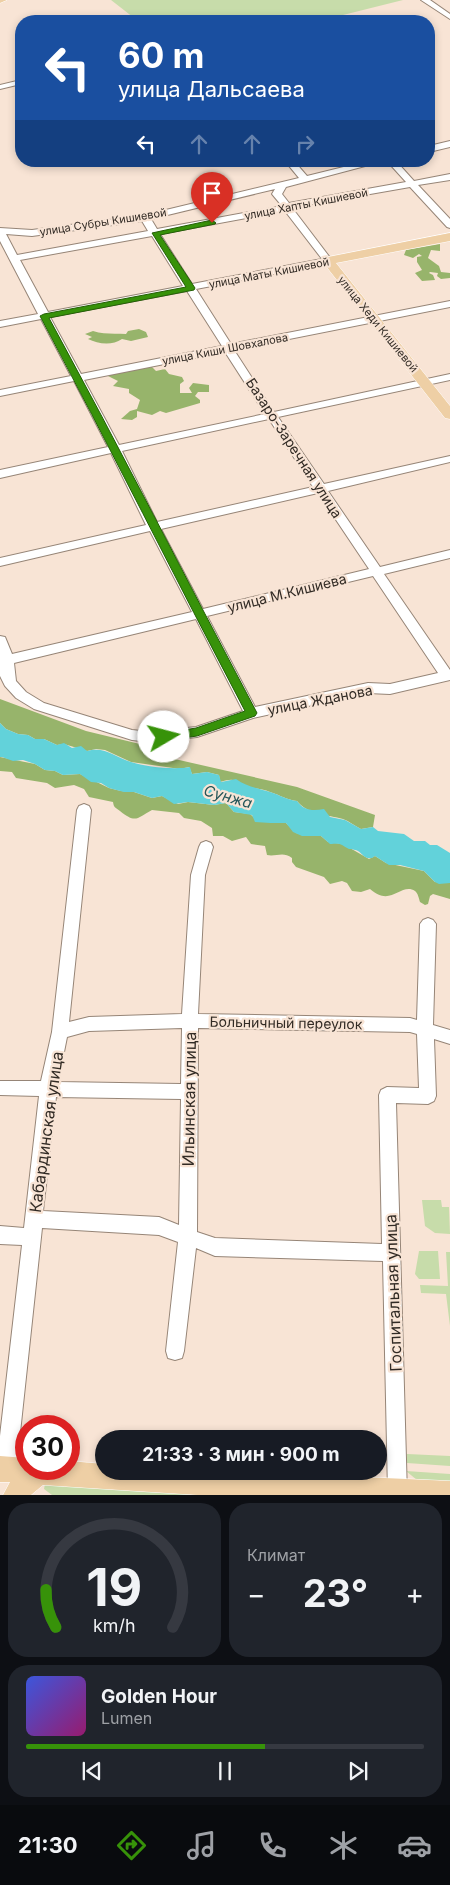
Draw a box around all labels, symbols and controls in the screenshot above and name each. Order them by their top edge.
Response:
text: 60 m [118,34,205,76]
icon: left [35,35,100,100]
text: улица Дальсаева [118,76,305,102]
icon: left [132,130,160,158]
icon: ahead [185,130,213,158]
icon: ahead [238,130,266,158]
icon: right [291,130,319,158]
pin [191,172,233,223]
icon: arrive [198,179,226,207]
street label: улица Хапты Кишиевой [243,185,369,223]
street label: улица Субры Кишиевой [39,205,167,239]
street label: улица Маты Кишиевой [208,254,330,292]
street label: улица Хеди Кишиевой [335,273,421,375]
street label: улица Киши Шовхалова [161,330,289,368]
street label: Базаро-Заречная улица [243,375,346,521]
street label: улица М.Кишиева [226,570,348,615]
street label: улица Жданова [266,681,374,718]
position arrow [137,710,189,762]
water label: Сунжа [202,781,255,812]
street label: Больничный переулок [209,1013,363,1032]
street label: Ильинская улица [178,1031,200,1167]
street label: Кабардинская улица [25,1050,67,1214]
street label: Госпитальная улица [380,1214,406,1372]
speed limit sign: 30 [15,1415,80,1480]
text: 21:33 · 3 мин · 900 m [142,1443,340,1466]
text: Климат [247,1545,305,1565]
text: 19 [86,1556,143,1619]
text: 23° [303,1570,368,1616]
text: − [247,1577,266,1611]
text: + [405,1577,424,1611]
text: km/h [93,1615,136,1636]
text: Golden Hour [101,1685,217,1708]
text: Lumen [101,1708,152,1728]
icon: previous [78,1757,106,1785]
icon: pause [211,1757,239,1785]
icon: next [344,1757,372,1785]
icon: directions [114,1828,149,1863]
icon: music [184,1828,219,1863]
icon: phone [255,1828,290,1863]
icon: climate [326,1828,361,1863]
icon: car [397,1828,432,1863]
text: 21:30 [18,1832,78,1858]

